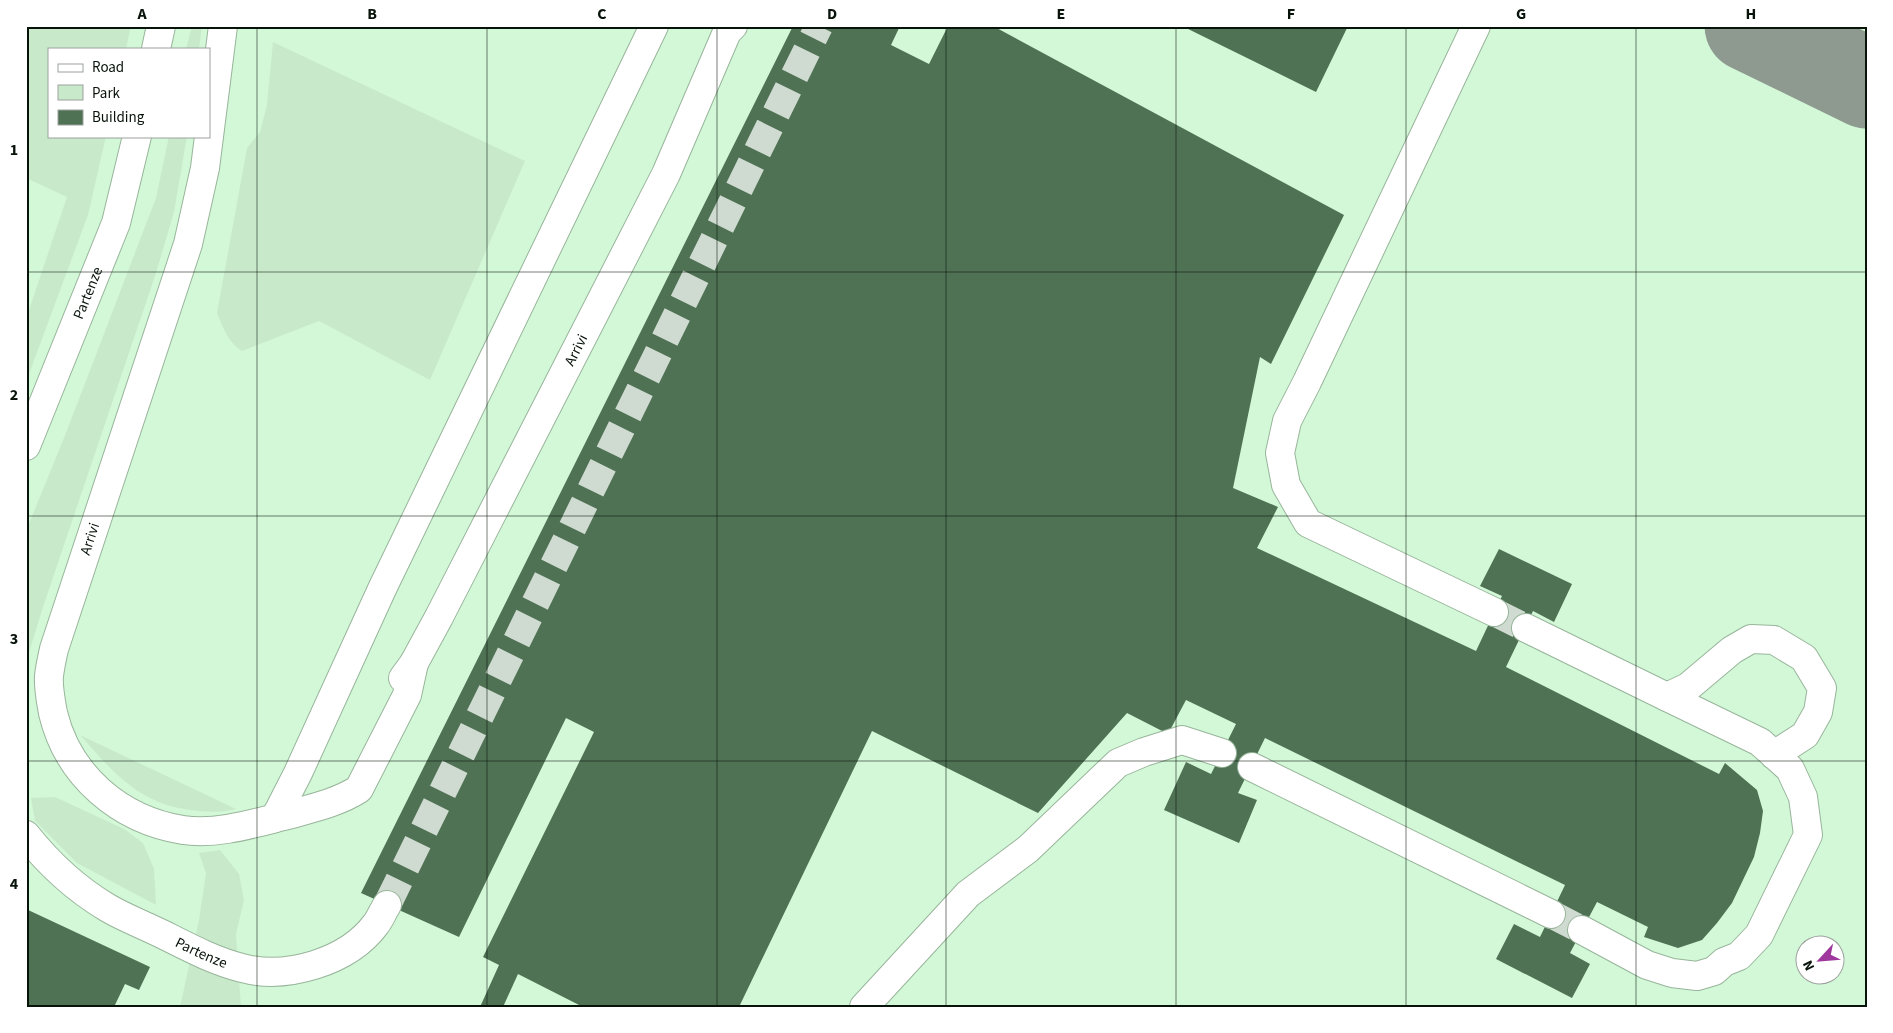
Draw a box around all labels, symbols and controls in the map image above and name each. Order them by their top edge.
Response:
text: A [136,3,147,25]
text: B [367,3,377,25]
text: C [597,3,607,25]
text: D [827,3,837,25]
text: E [1057,3,1065,25]
text: F [1287,3,1295,25]
text: G [1516,3,1526,25]
text: H [1746,3,1756,25]
legend [48,48,210,138]
text: Road [92,57,124,78]
text: Park [92,83,121,104]
text: Building [92,107,145,128]
text: 1 [10,139,18,161]
street label: Partenze [68,264,108,322]
street label: Arrivi [559,330,593,369]
text: 2 [10,384,18,406]
street label: Arrivi [75,520,105,558]
text: 3 [10,628,18,650]
text: 4 [10,873,19,895]
street label: Partenze [172,932,230,973]
north arrow [1796,936,1846,986]
text: N [1798,957,1820,974]

